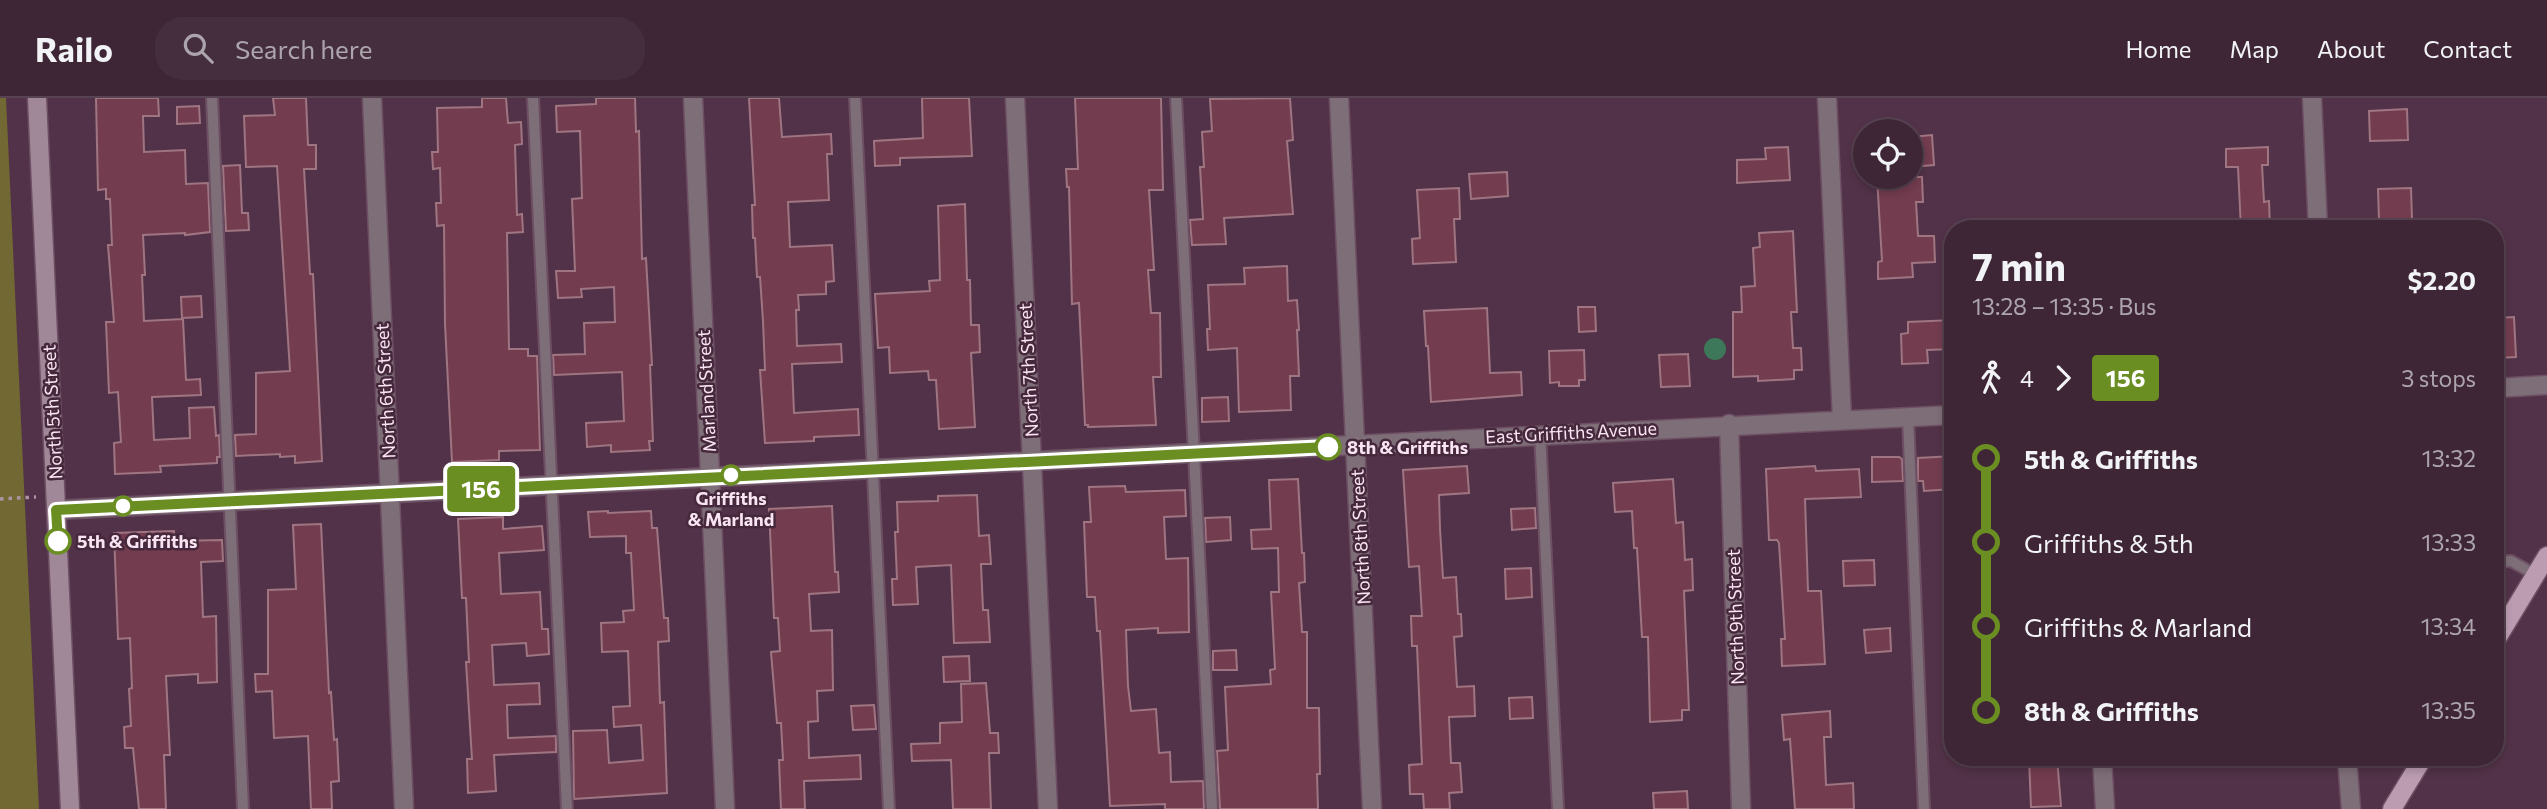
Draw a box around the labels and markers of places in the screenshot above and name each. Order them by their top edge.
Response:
marker: 8th & Griffiths [1315,434,1341,460]
place label: 8th & Griffiths [1347,436,1468,458]
marker: Griffiths & Marland [721,465,741,485]
place label: Griffiths & Marland [688,487,774,530]
unlabelled marker [113,496,133,516]
marker: 5th & Griffiths [45,528,71,554]
place label: 5th & Griffiths [77,530,197,552]

